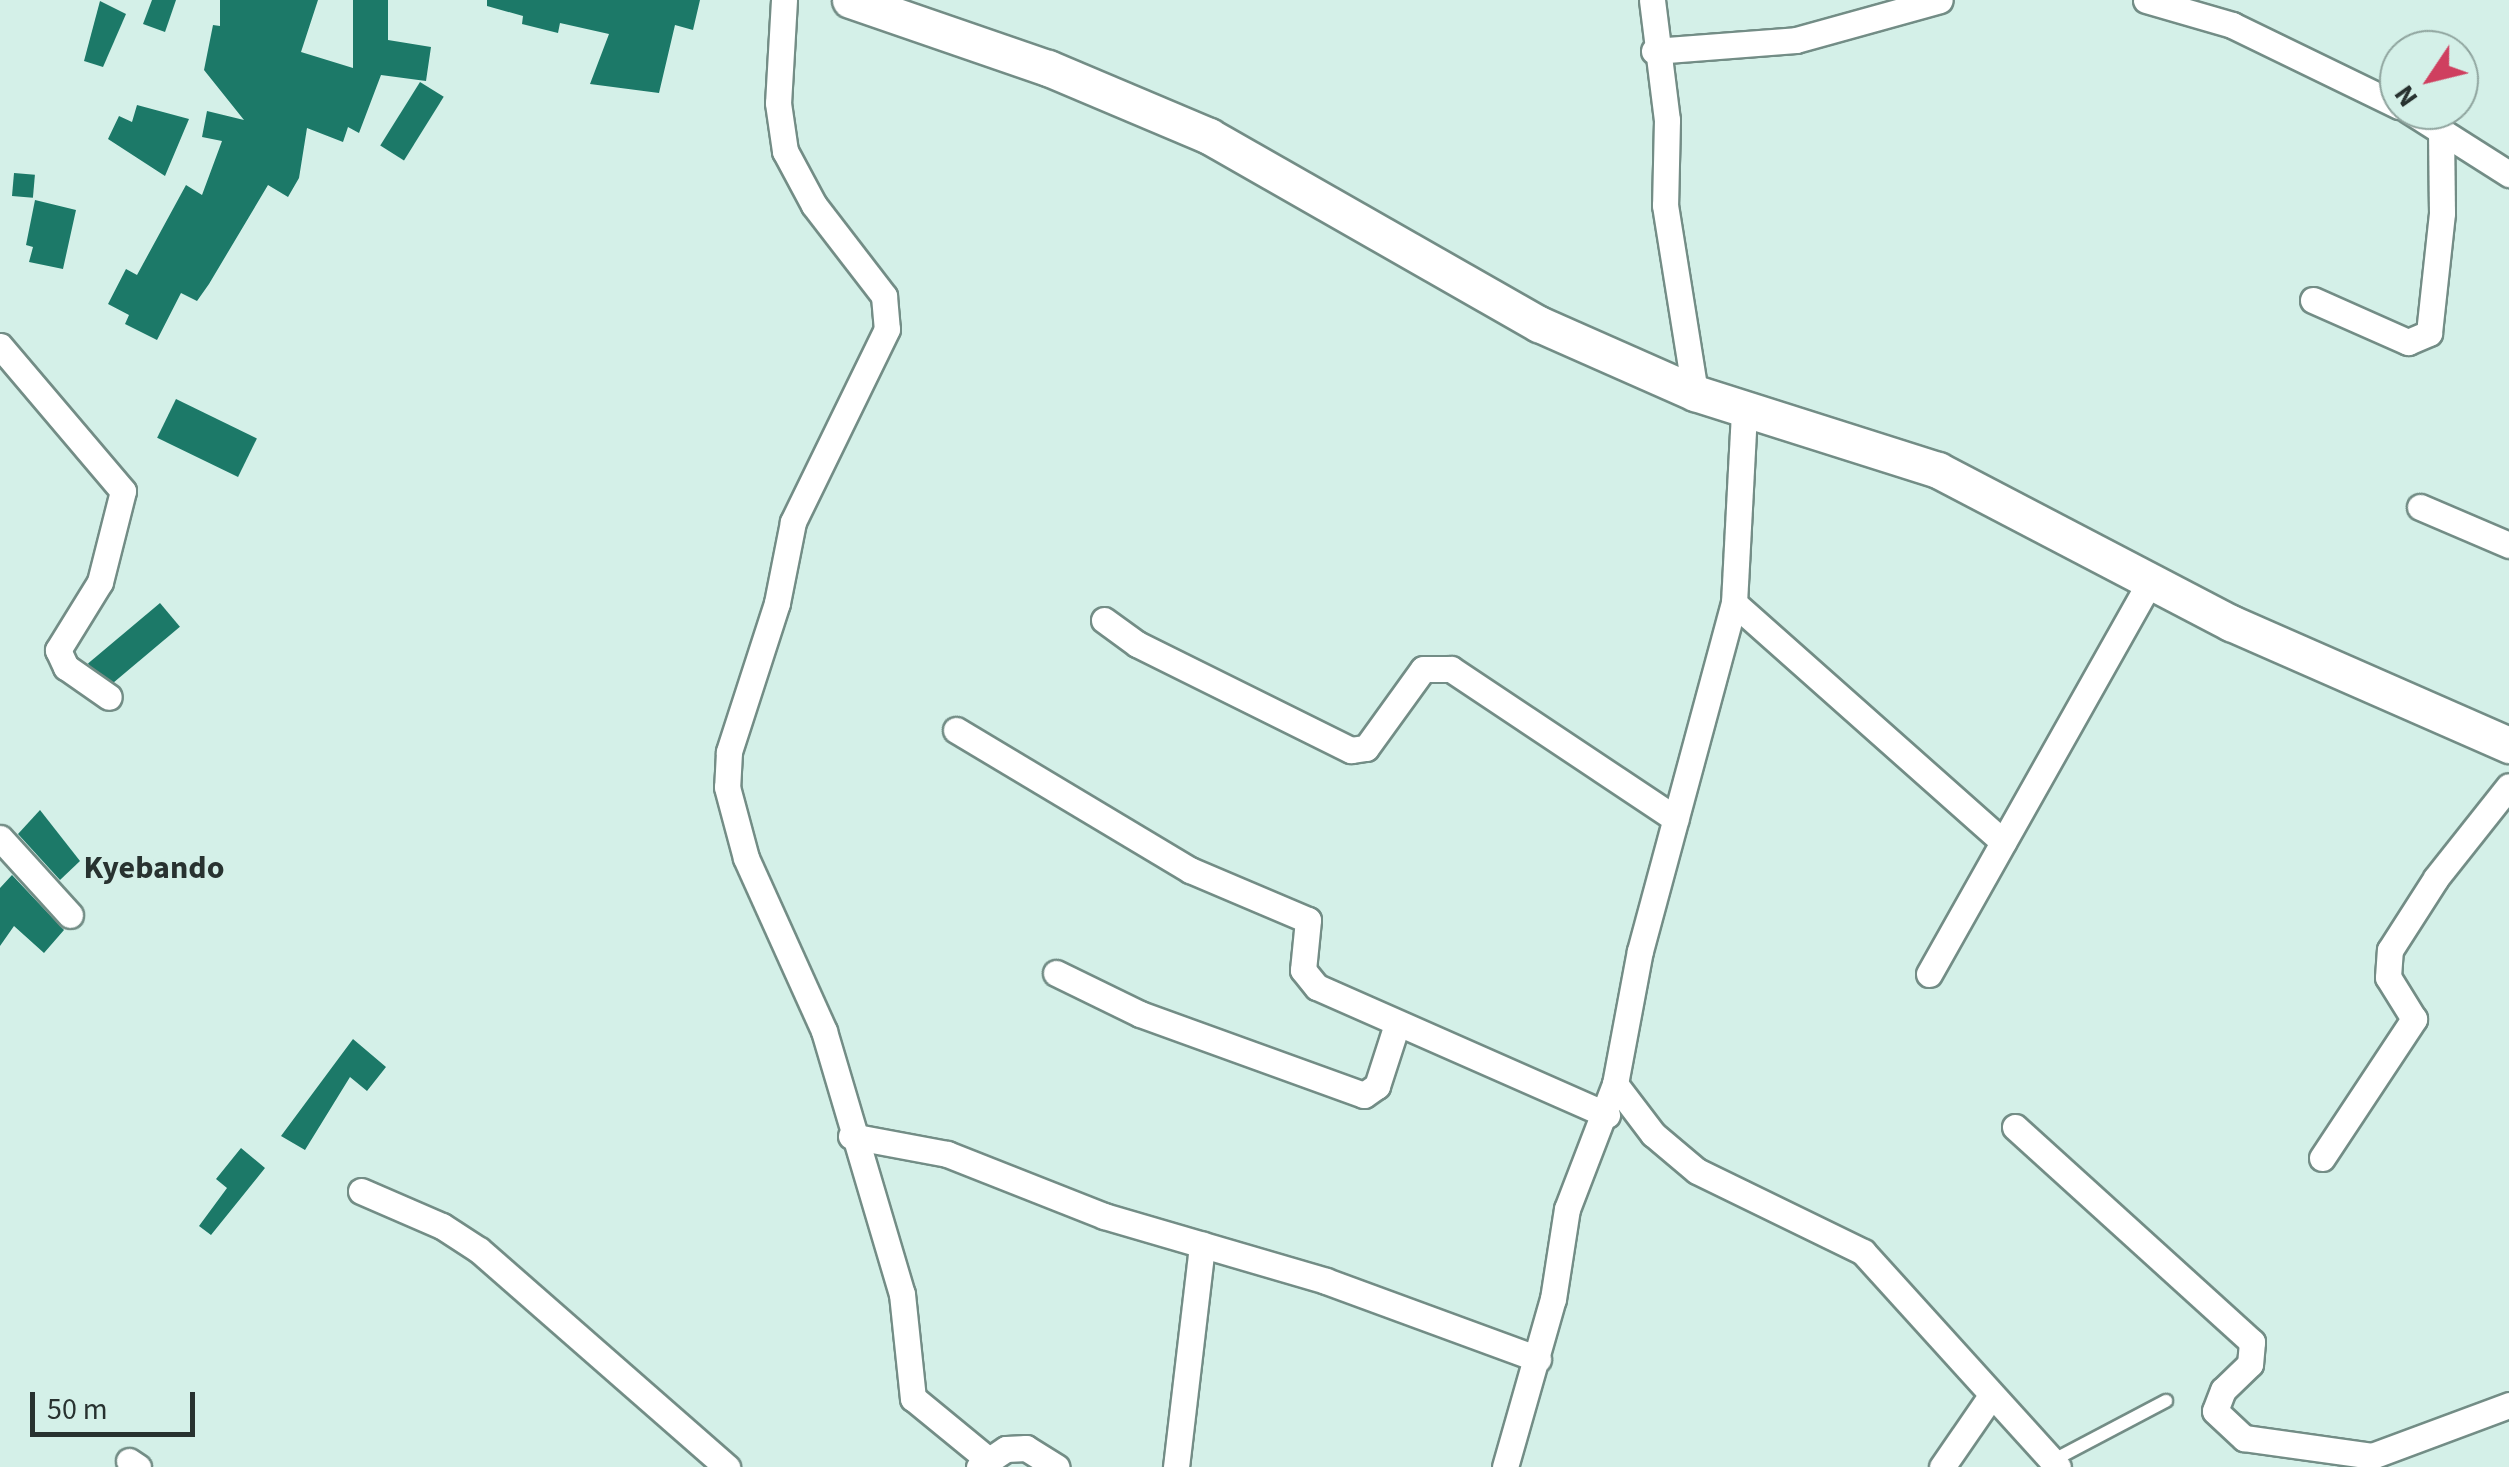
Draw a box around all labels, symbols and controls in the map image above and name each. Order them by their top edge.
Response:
north arrow [2379,30,2479,130]
text: N [2384,77,2428,115]
district label: Kyebando [84,849,224,887]
scale bar [35,1372,200,1434]
text: 50 m [47,1388,108,1431]

